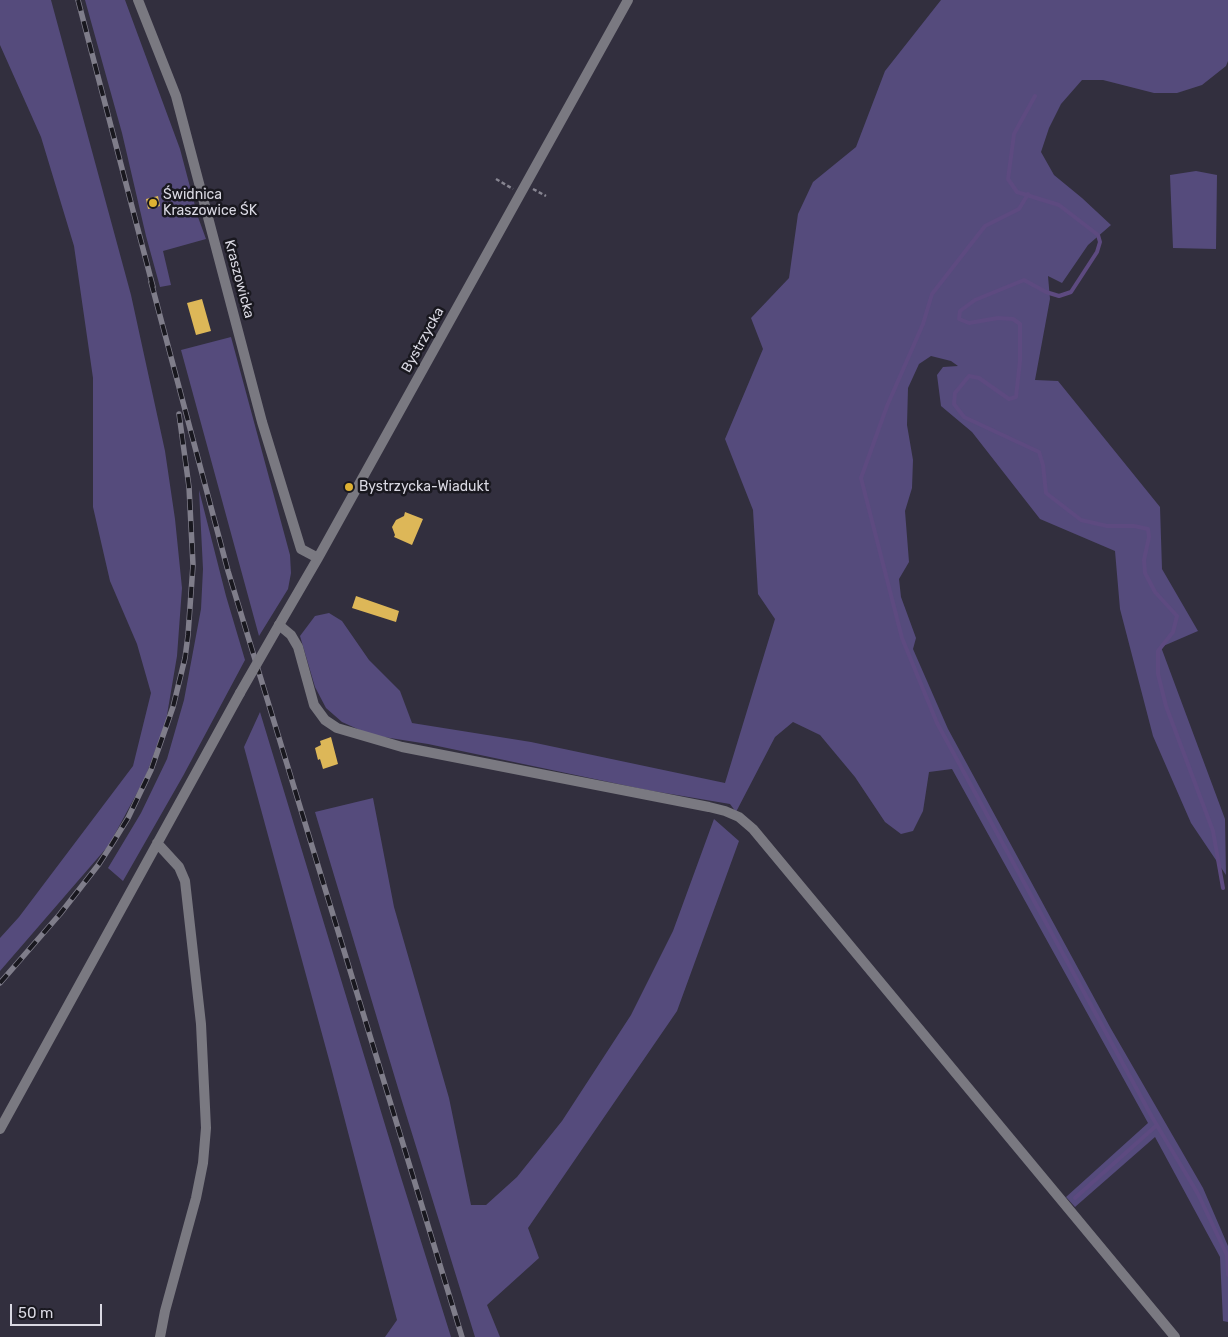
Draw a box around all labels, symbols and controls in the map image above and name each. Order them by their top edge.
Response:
place label: Świdnica Kraszowice ŚK [163,187,257,220]
marker: Świdnica Kraszowice ŚK [147,197,159,209]
street label: Kraszowicka [220,238,258,320]
street label: Bystrzycka [398,304,448,376]
place label: Bystrzycka-Wiadukt [359,479,489,495]
marker: Bystrzycka-Wiadukt [343,481,355,493]
scale bar [12,1294,105,1326]
text: 50 m [18,1304,53,1322]

